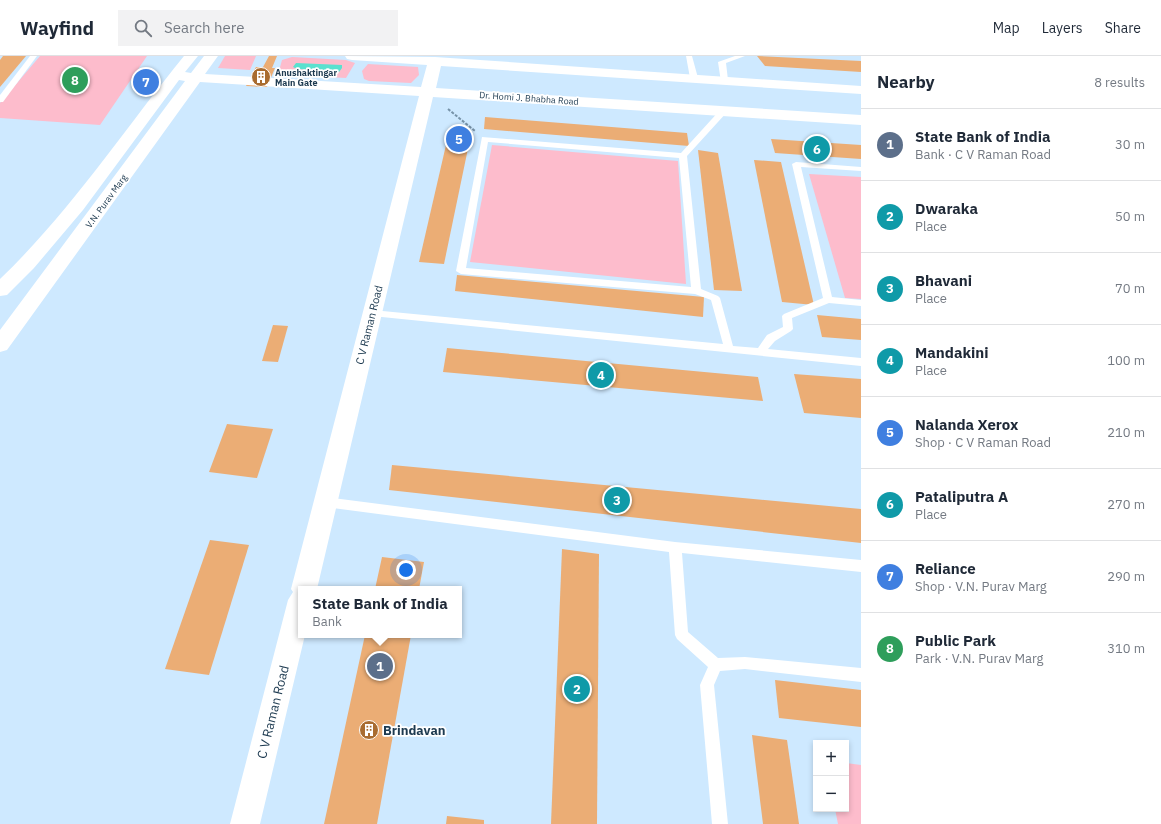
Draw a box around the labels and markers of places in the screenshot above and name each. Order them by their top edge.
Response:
pin: 8 [62,65,88,95]
building icon: Anushaktingar Main Gate [250,66,272,88]
pin: 7 [133,67,159,97]
place label: Anushaktingar Main Gate [275,67,337,88]
pin: 5 [446,124,472,154]
pin: 6 [804,134,830,164]
pin: 4 [588,360,614,390]
pin: 3 [604,485,630,515]
pin: 1 [367,651,393,681]
pin: 2 [564,674,590,704]
building icon: Brindavan [358,719,380,741]
place label: Brindavan [383,722,446,739]

